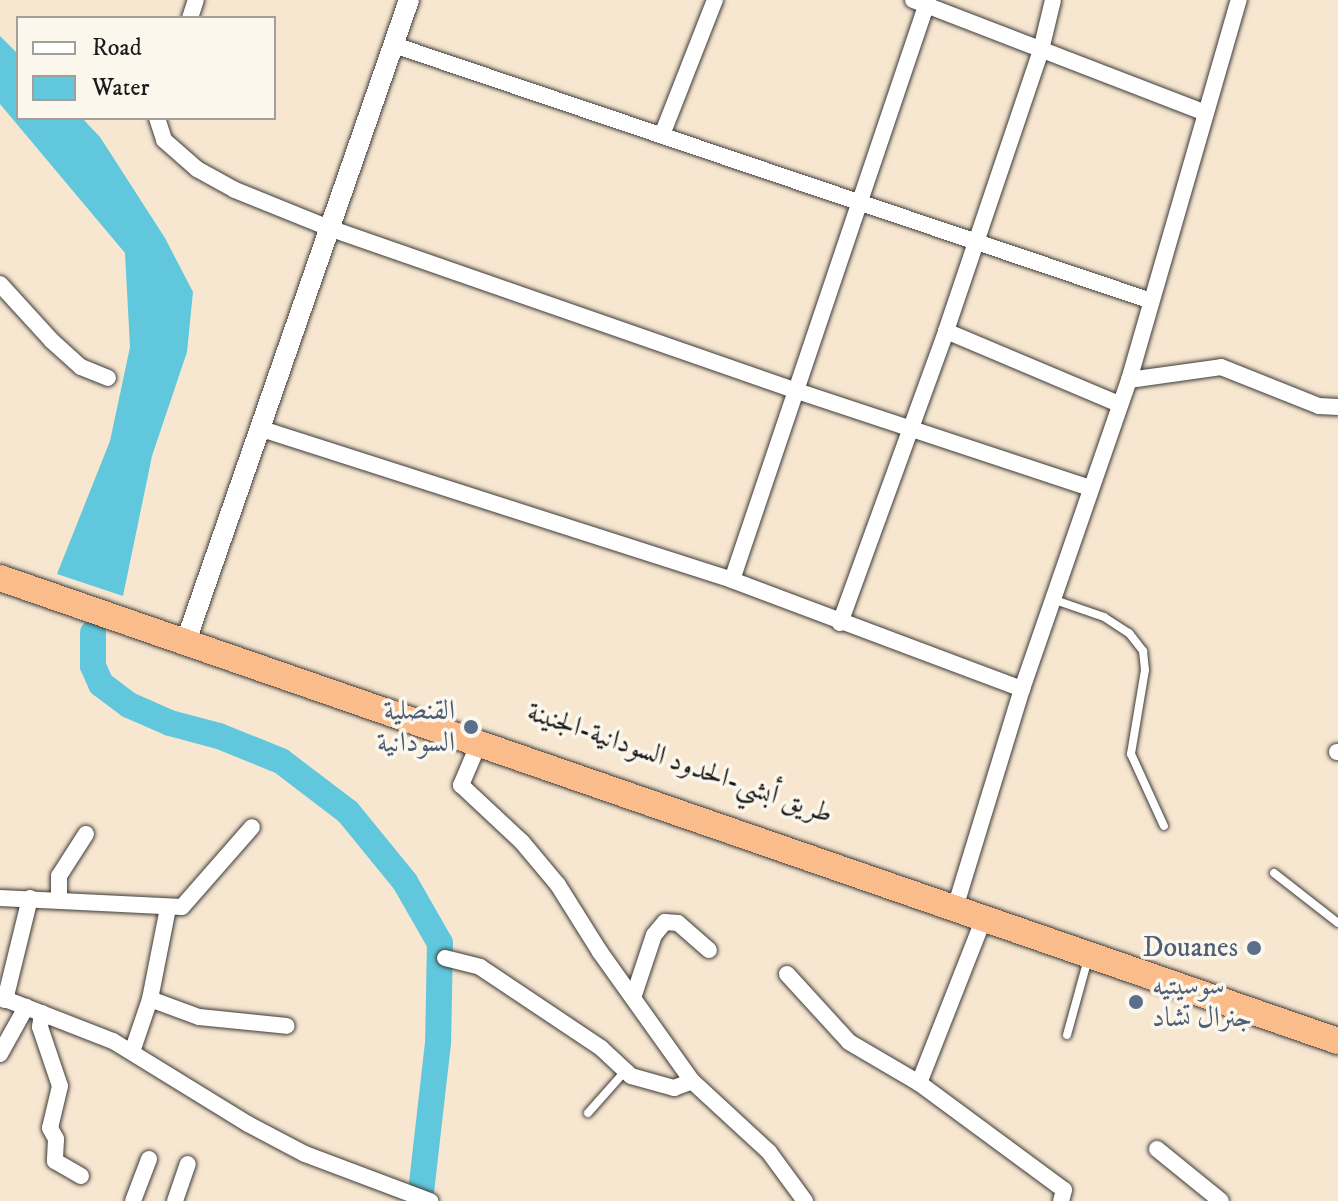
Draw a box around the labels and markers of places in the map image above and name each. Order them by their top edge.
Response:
place label: القنصلية السودانية [377,694,455,760]
marker: القنصلية السودانية [462,718,480,736]
place label: Douanes [1143,931,1238,965]
marker: Douanes [1245,939,1263,957]
place label: سوسيتيه جنرال تشاد [1152,969,1252,1035]
marker: سوسيتيه جنرال تشاد [1127,993,1145,1011]

